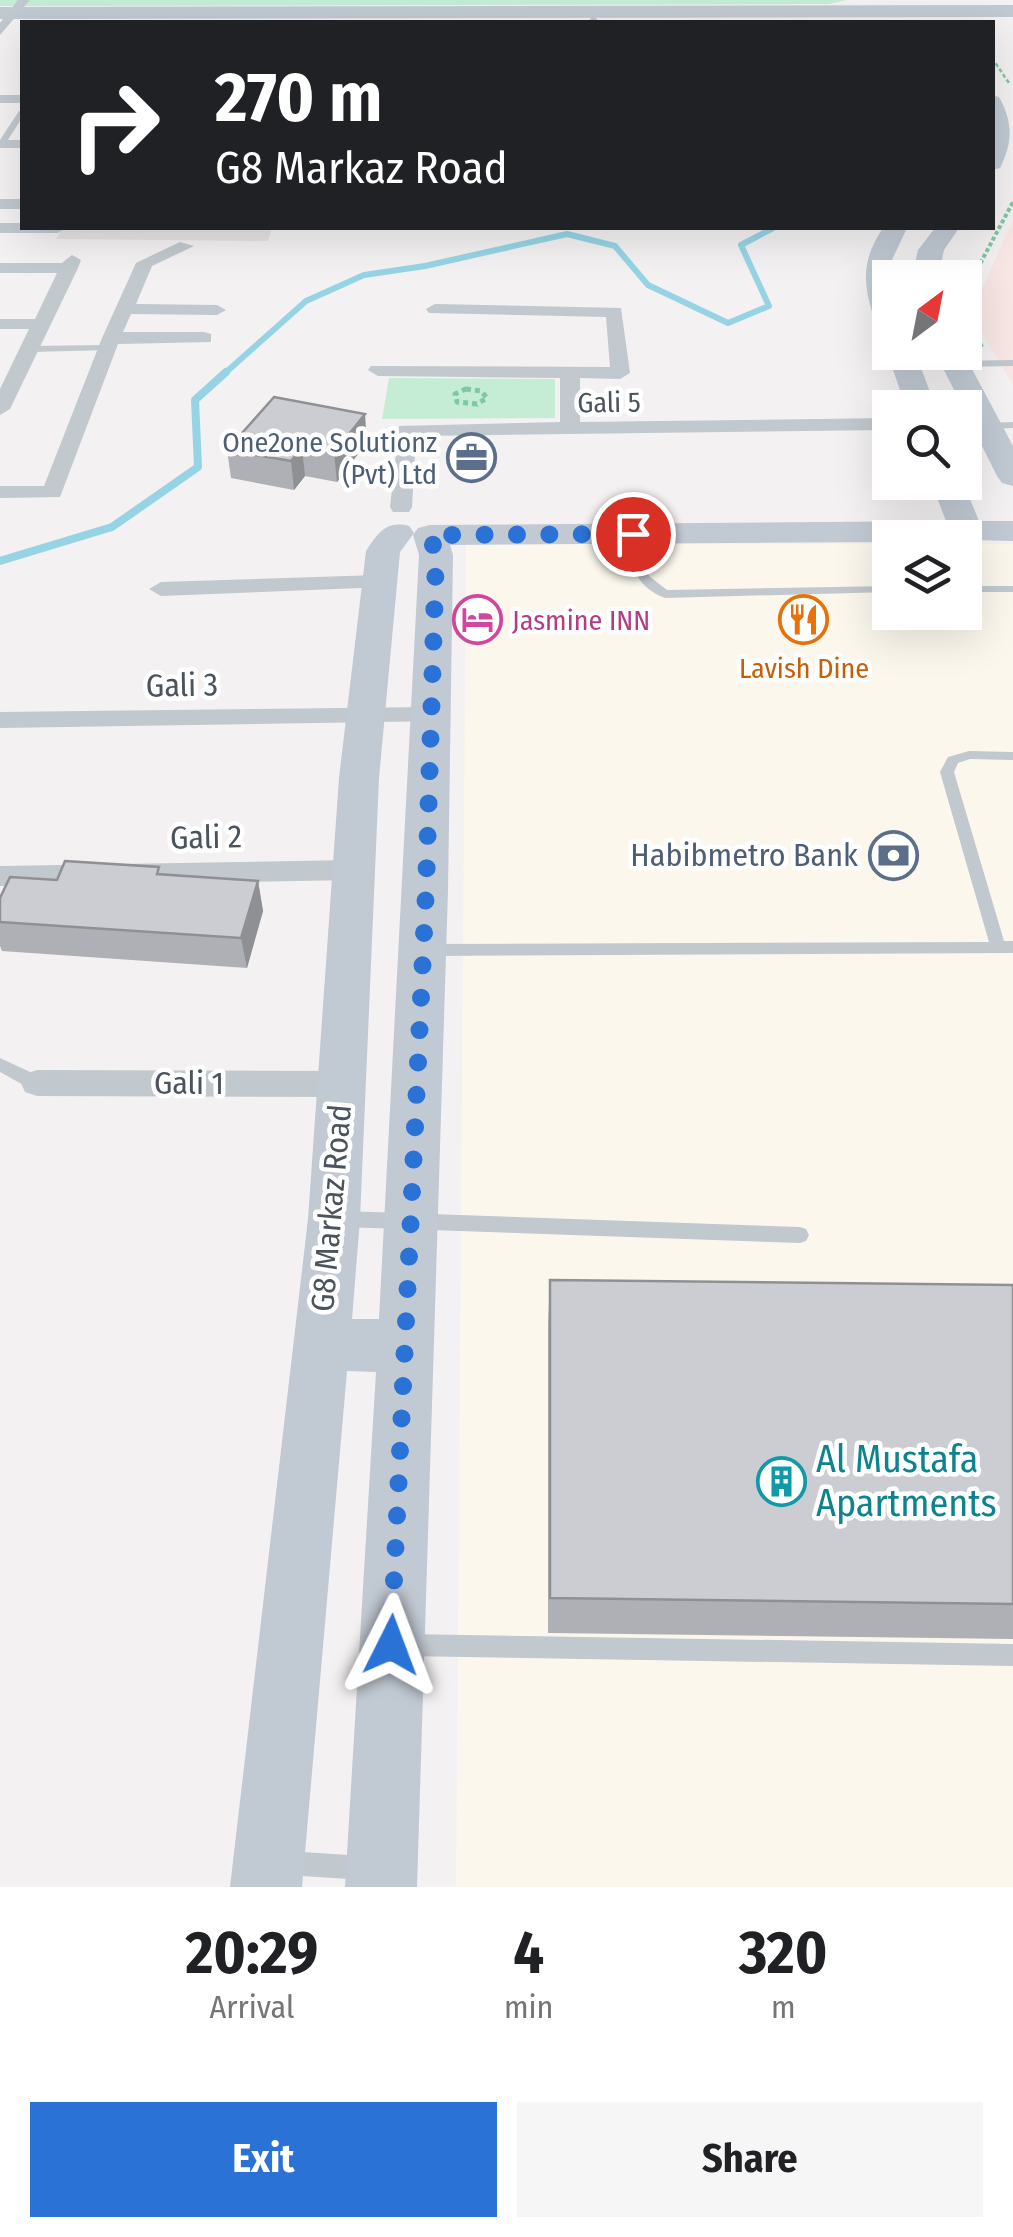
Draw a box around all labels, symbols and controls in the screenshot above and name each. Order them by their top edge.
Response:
text: 270 m [215,56,382,140]
icon: right [50,60,180,190]
text: G8 Markaz Road [215,141,508,195]
north arrow [872,260,982,370]
map controls [872,260,982,630]
street label: Gali 5 [577,385,641,420]
button: search [872,390,982,500]
place label: One2one Solutionz (Pvt) Ltd [222,426,437,491]
office icon: One2one Solutionz (Pvt) Ltd [446,432,498,484]
pin [591,492,676,577]
icon: arrive [606,507,661,562]
button: layers [872,520,982,630]
hotel icon: Jasmine INN [451,594,503,646]
restaurant icon: Lavish Dine [778,594,830,646]
place label: Jasmine INN [512,604,650,637]
place label: Lavish Dine [739,652,869,685]
street label: Gali 3 [146,665,218,705]
street label: Gali 2 [170,817,242,857]
bank icon: Habibmetro Bank [867,829,919,881]
place label: Habibmetro Bank [630,836,858,874]
street label: Gali 1 [154,1064,224,1102]
street label: G8 Markaz Road [303,1103,359,1313]
place label: Al Mustafa Apartments [816,1436,997,1526]
building icon: Al Mustafa Apartments [755,1455,807,1507]
position arrow [339,1593,443,1697]
text: 20:29 [186,1917,318,1989]
text: 4 [513,1917,544,1989]
text: 320 [739,1917,827,1989]
text: Arrival [210,1988,294,2026]
text: min [504,1988,553,2026]
text: m [771,1988,796,2026]
button: Exit [30,2102,497,2217]
button: Share [517,2102,983,2217]

